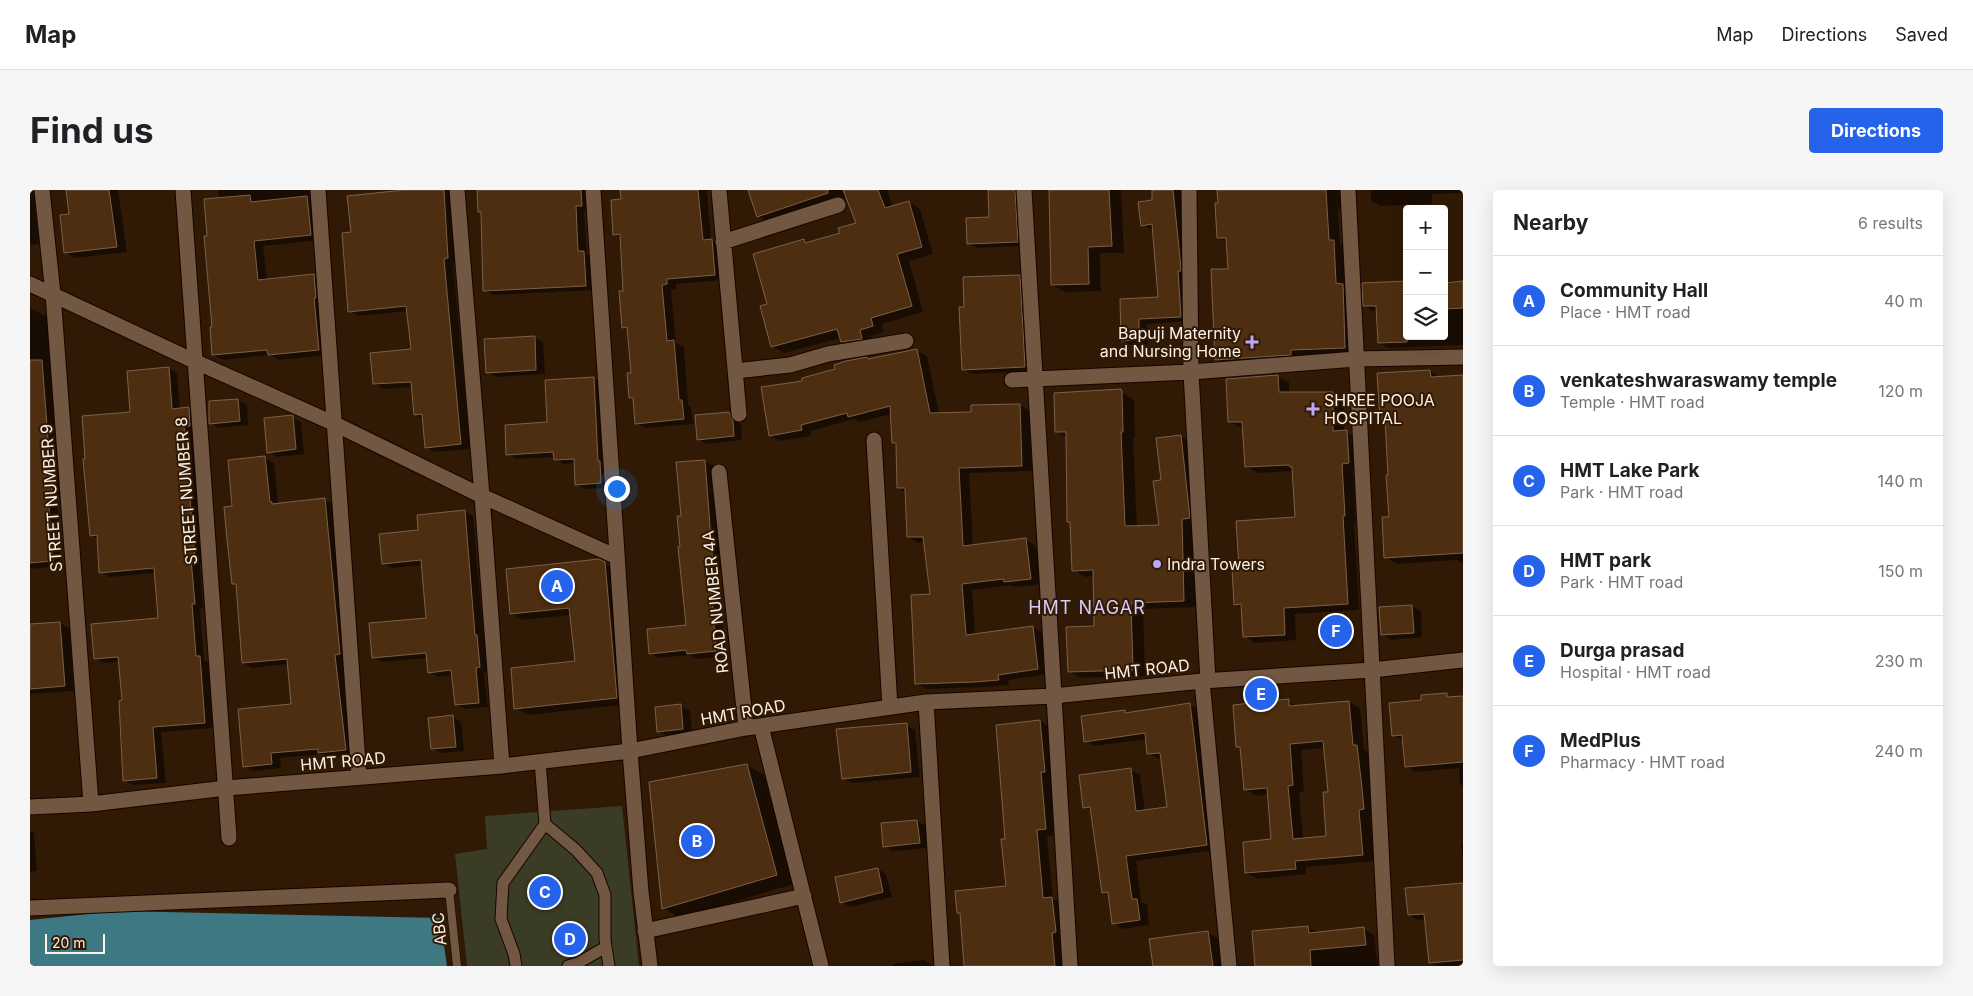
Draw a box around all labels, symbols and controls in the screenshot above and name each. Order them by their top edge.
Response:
text: Map [25,20,76,49]
text: Map [1716,24,1754,45]
text: Directions [1782,24,1867,45]
text: Saved [1895,24,1948,45]
button: Directions [1809,108,1943,153]
text: Find us [30,109,154,151]
map controls [1403,205,1448,340]
button: + [1403,205,1448,250]
text: Nearby [1513,210,1588,235]
text: 6 results [1858,213,1923,233]
button: − [1403,250,1448,295]
text: Community Hall [1560,279,1708,302]
text: A [1523,291,1535,311]
text: 40 m [1884,291,1923,311]
button: layers [1403,295,1448,340]
text: Place · HMT road [1560,302,1691,322]
place label: Bapuji Maternity and Nursing Home [1100,323,1241,361]
marker: Bapuji Maternity and Nursing Home [1245,335,1259,349]
text: venkateshwaraswamy temple [1560,369,1837,392]
text: B [1524,381,1534,401]
text: 120 m [1878,381,1923,401]
place label: SHREE POOJA HOSPITAL [1324,390,1435,428]
text: Temple · HMT road [1560,392,1705,412]
marker: SHREE POOJA HOSPITAL [1306,402,1320,416]
street label: STREET NUMBER 8 [171,416,201,566]
street label: STREET NUMBER 9 [36,423,66,573]
text: HMT Lake Park [1560,459,1699,482]
text: C [1523,471,1535,491]
text: 140 m [1878,471,1923,491]
your location [604,476,630,502]
text: Park · HMT road [1560,482,1683,502]
street label: ROAD NUMBER 4A [698,529,732,675]
text: HMT park [1560,549,1651,572]
place label: Indra Towers [1167,554,1265,574]
marker: Indra Towers [1151,558,1163,570]
text: D [1523,561,1535,581]
text: 150 m [1878,561,1923,581]
pin: A [541,567,573,605]
text: Park · HMT road [1560,572,1683,592]
district label: HMT NAGAR [1028,597,1146,618]
pin: F [1320,612,1352,650]
text: Durga prasad [1560,639,1685,662]
text: E [1524,651,1534,671]
text: 230 m [1875,651,1923,671]
street label: HMT ROAD [1103,655,1191,683]
text: Hospital · HMT road [1560,662,1711,682]
pin: E [1245,675,1277,713]
street label: HMT ROAD [699,695,787,729]
text: MedPlus [1560,729,1641,752]
text: F [1524,741,1534,761]
text: 240 m [1875,741,1923,761]
street label: HMT ROAD [299,747,387,775]
text: Pharmacy · HMT road [1560,752,1725,772]
pin: B [681,822,713,860]
pin: C [529,873,561,911]
street label: ABC [428,912,450,946]
pin: D [554,920,586,958]
scale bar [45,931,105,954]
text: 20 m [52,934,86,951]

